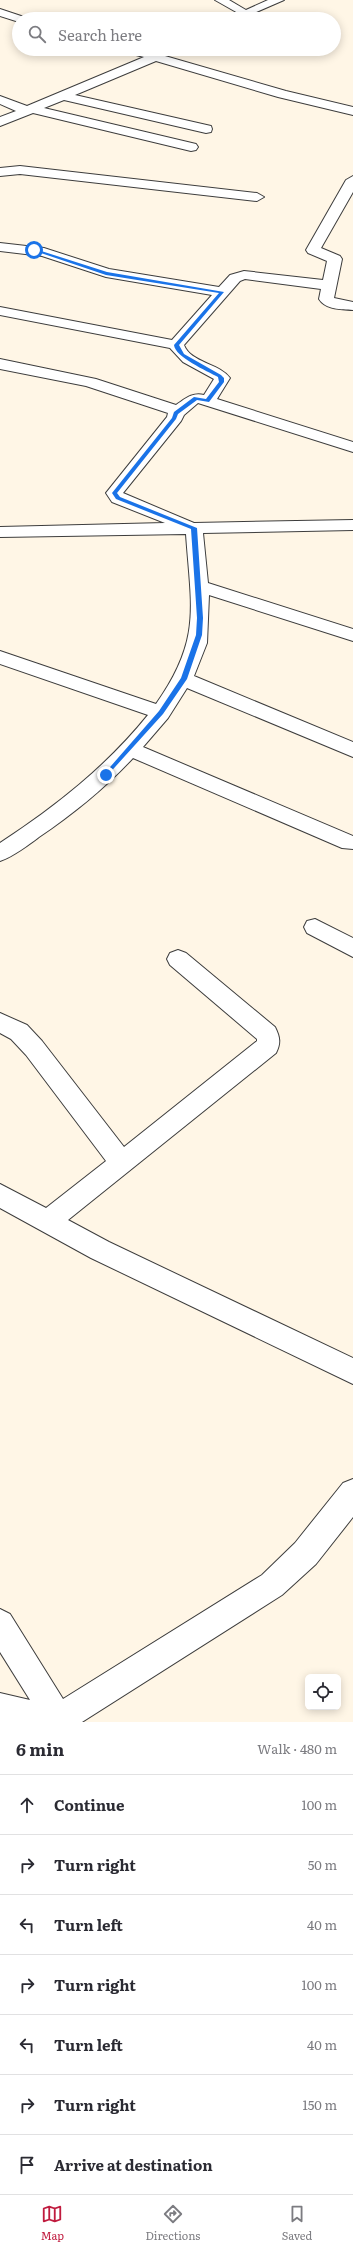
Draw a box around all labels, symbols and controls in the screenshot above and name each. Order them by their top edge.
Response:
search box [12,12,341,56]
icon: search [26,23,48,45]
text: Search here [58,23,142,46]
route start [25,241,43,259]
route end [97,766,115,784]
map controls [305,1674,341,1710]
button: locate [305,1674,341,1710]
text: 6 min [16,1736,64,1761]
text: Walk · 480 m [257,1739,337,1758]
text: Continue [54,1793,124,1816]
icon: ahead [16,1794,38,1816]
text: 100 m [301,1795,337,1814]
text: Turn right [54,1853,136,1876]
icon: right [16,1854,38,1876]
text: 50 m [308,1855,337,1874]
text: Turn left [54,1913,123,1936]
icon: left [16,1914,38,1936]
text: 40 m [307,1915,337,1934]
text: Turn right [54,1973,136,1996]
icon: right [16,1974,38,1996]
text: 100 m [301,1975,337,1994]
text: Turn left [54,2033,123,2056]
icon: left [16,2034,38,2056]
text: 40 m [307,2035,337,2054]
text: Turn right [54,2093,136,2116]
icon: right [16,2094,38,2116]
text: 150 m [302,2095,337,2114]
text: Arrive at destination [54,2153,213,2176]
icon: arrive [16,2154,38,2176]
tab: Map [41,2203,64,2243]
tab: Directions [145,2203,200,2243]
tab: Saved [282,2203,312,2243]

